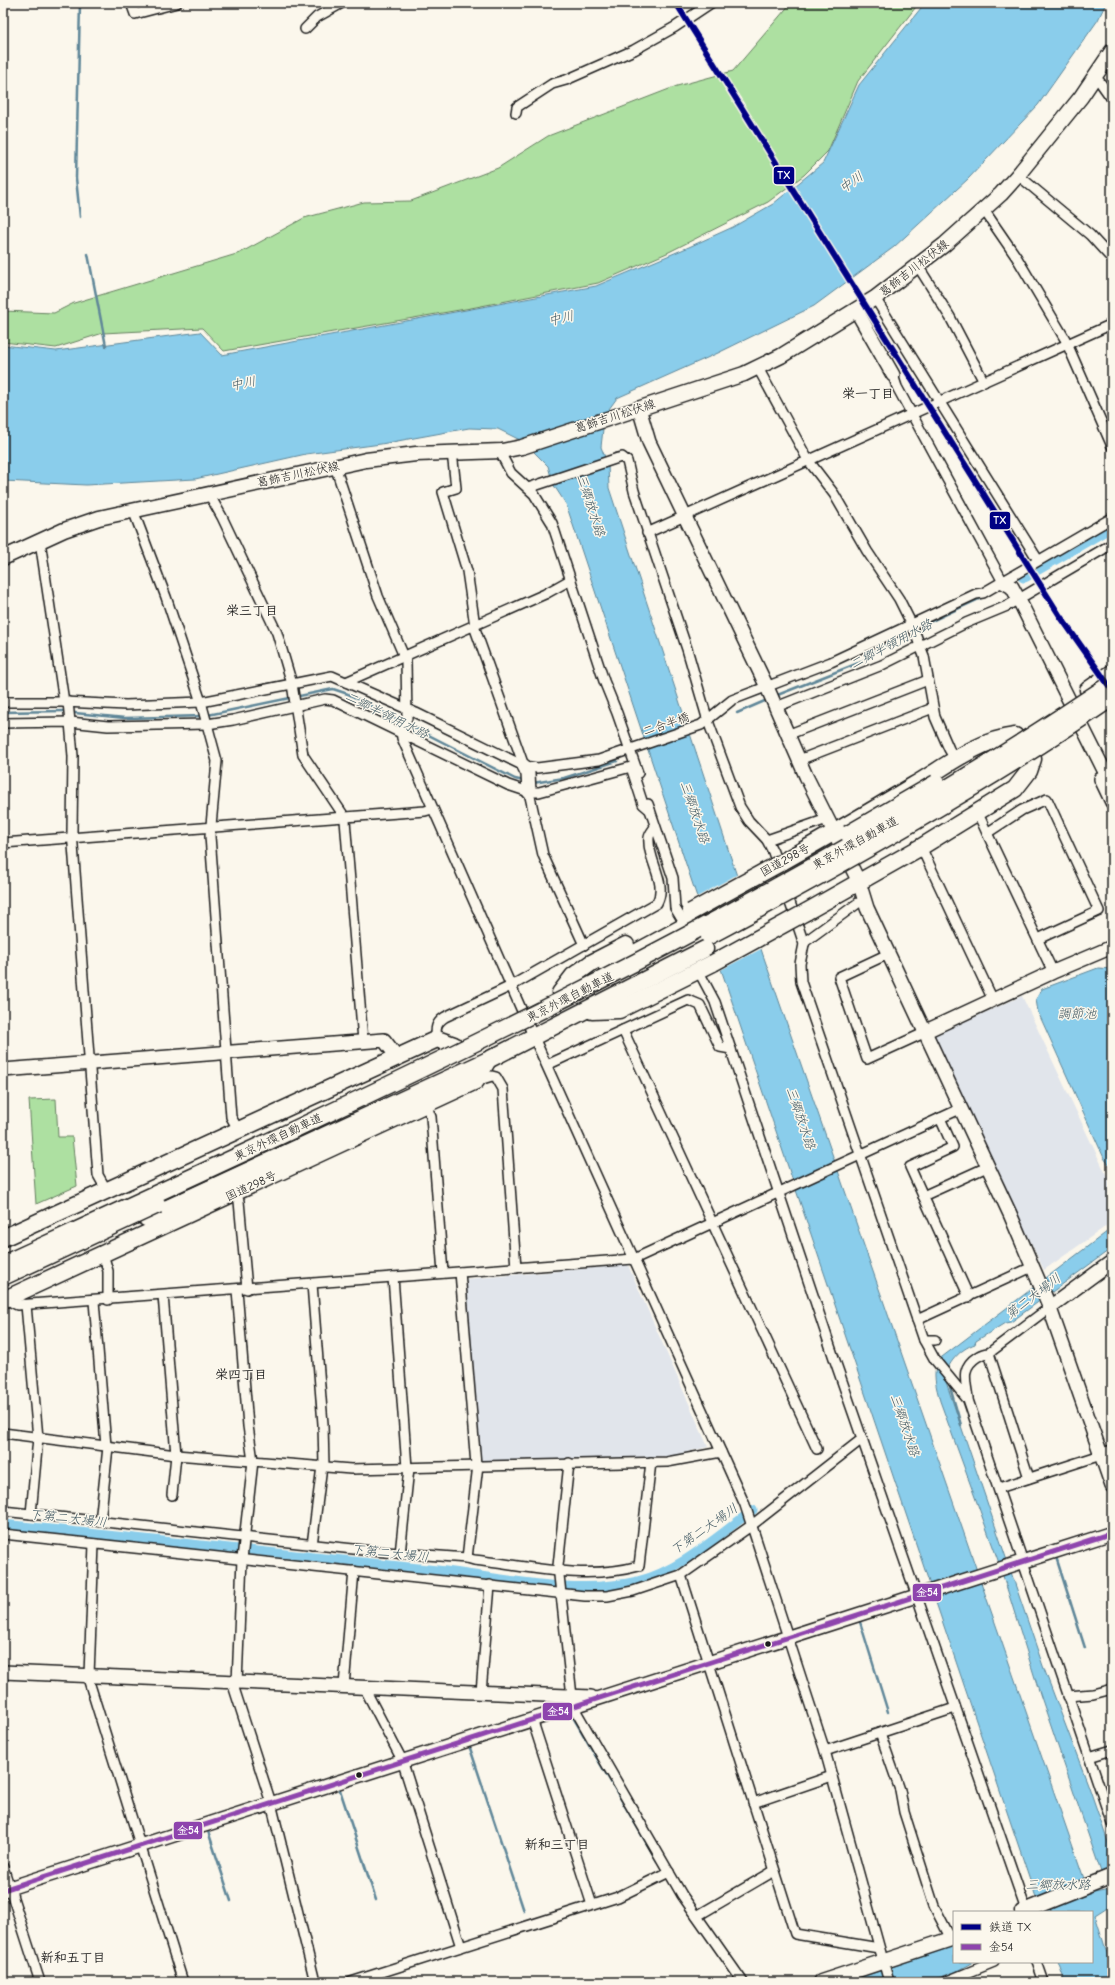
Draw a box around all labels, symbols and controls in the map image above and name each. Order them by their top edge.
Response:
line badge: TX [773,166,795,185]
water label: 中川 [836,168,866,196]
text: TX [777,169,791,182]
street label: 葛飾吉川松伏線 [877,237,951,299]
water label: 中川 [547,308,575,328]
water label: 中川 [229,373,257,393]
district label: 栄一丁目 [842,386,894,401]
street label: 葛飾吉川松伏線 [573,396,657,436]
street label: 葛飾吉川松伏線 [255,458,341,490]
water label: 三郷放水路 [574,472,608,539]
line badge: TX [989,511,1011,530]
text: TX [993,514,1007,527]
district label: 栄三丁目 [226,603,278,618]
water label: 二郷半領用水路 [847,616,936,672]
water label: 二郷半領用水路 [343,688,432,742]
street label: 二合半橋 [641,710,691,738]
water label: 三郷放水路 [677,779,713,846]
street label: 東京外環自動車道 [810,814,900,872]
street label: 国道298号 [758,841,812,879]
street label: 東京外環自動車道 [524,969,616,1025]
water label: 調節池 [1057,1006,1097,1021]
water label: 三郷放水路 [783,1085,819,1152]
street label: 東京外環自動車道 [232,1110,324,1164]
street label: 国道298号 [223,1168,279,1204]
water label: 第二大場川 [1003,1270,1063,1322]
district label: 栄四丁目 [215,1367,267,1382]
water label: 三郷放水路 [887,1392,923,1459]
water label: 下第二大場川 [668,1500,740,1558]
water label: 下第二大場川 [28,1506,108,1530]
water label: 下第二大場川 [350,1541,430,1565]
line badge: 金54 [912,1583,942,1602]
text: 金54 [916,1586,938,1599]
unlabelled marker [763,1639,773,1649]
line badge: 金54 [542,1702,573,1721]
text: 金54 [547,1705,569,1718]
unlabelled marker [354,1770,364,1780]
line badge: 金54 [173,1821,203,1840]
text: 金54 [177,1824,199,1837]
district label: 新和三丁目 [524,1837,590,1852]
water label: 三郷放水路 [1025,1877,1091,1892]
legend [953,1911,1093,1963]
text: 鉄道 TX [989,1920,1032,1934]
text: 金54 [989,1940,1014,1954]
district label: 新和五丁目 [40,1950,106,1965]

